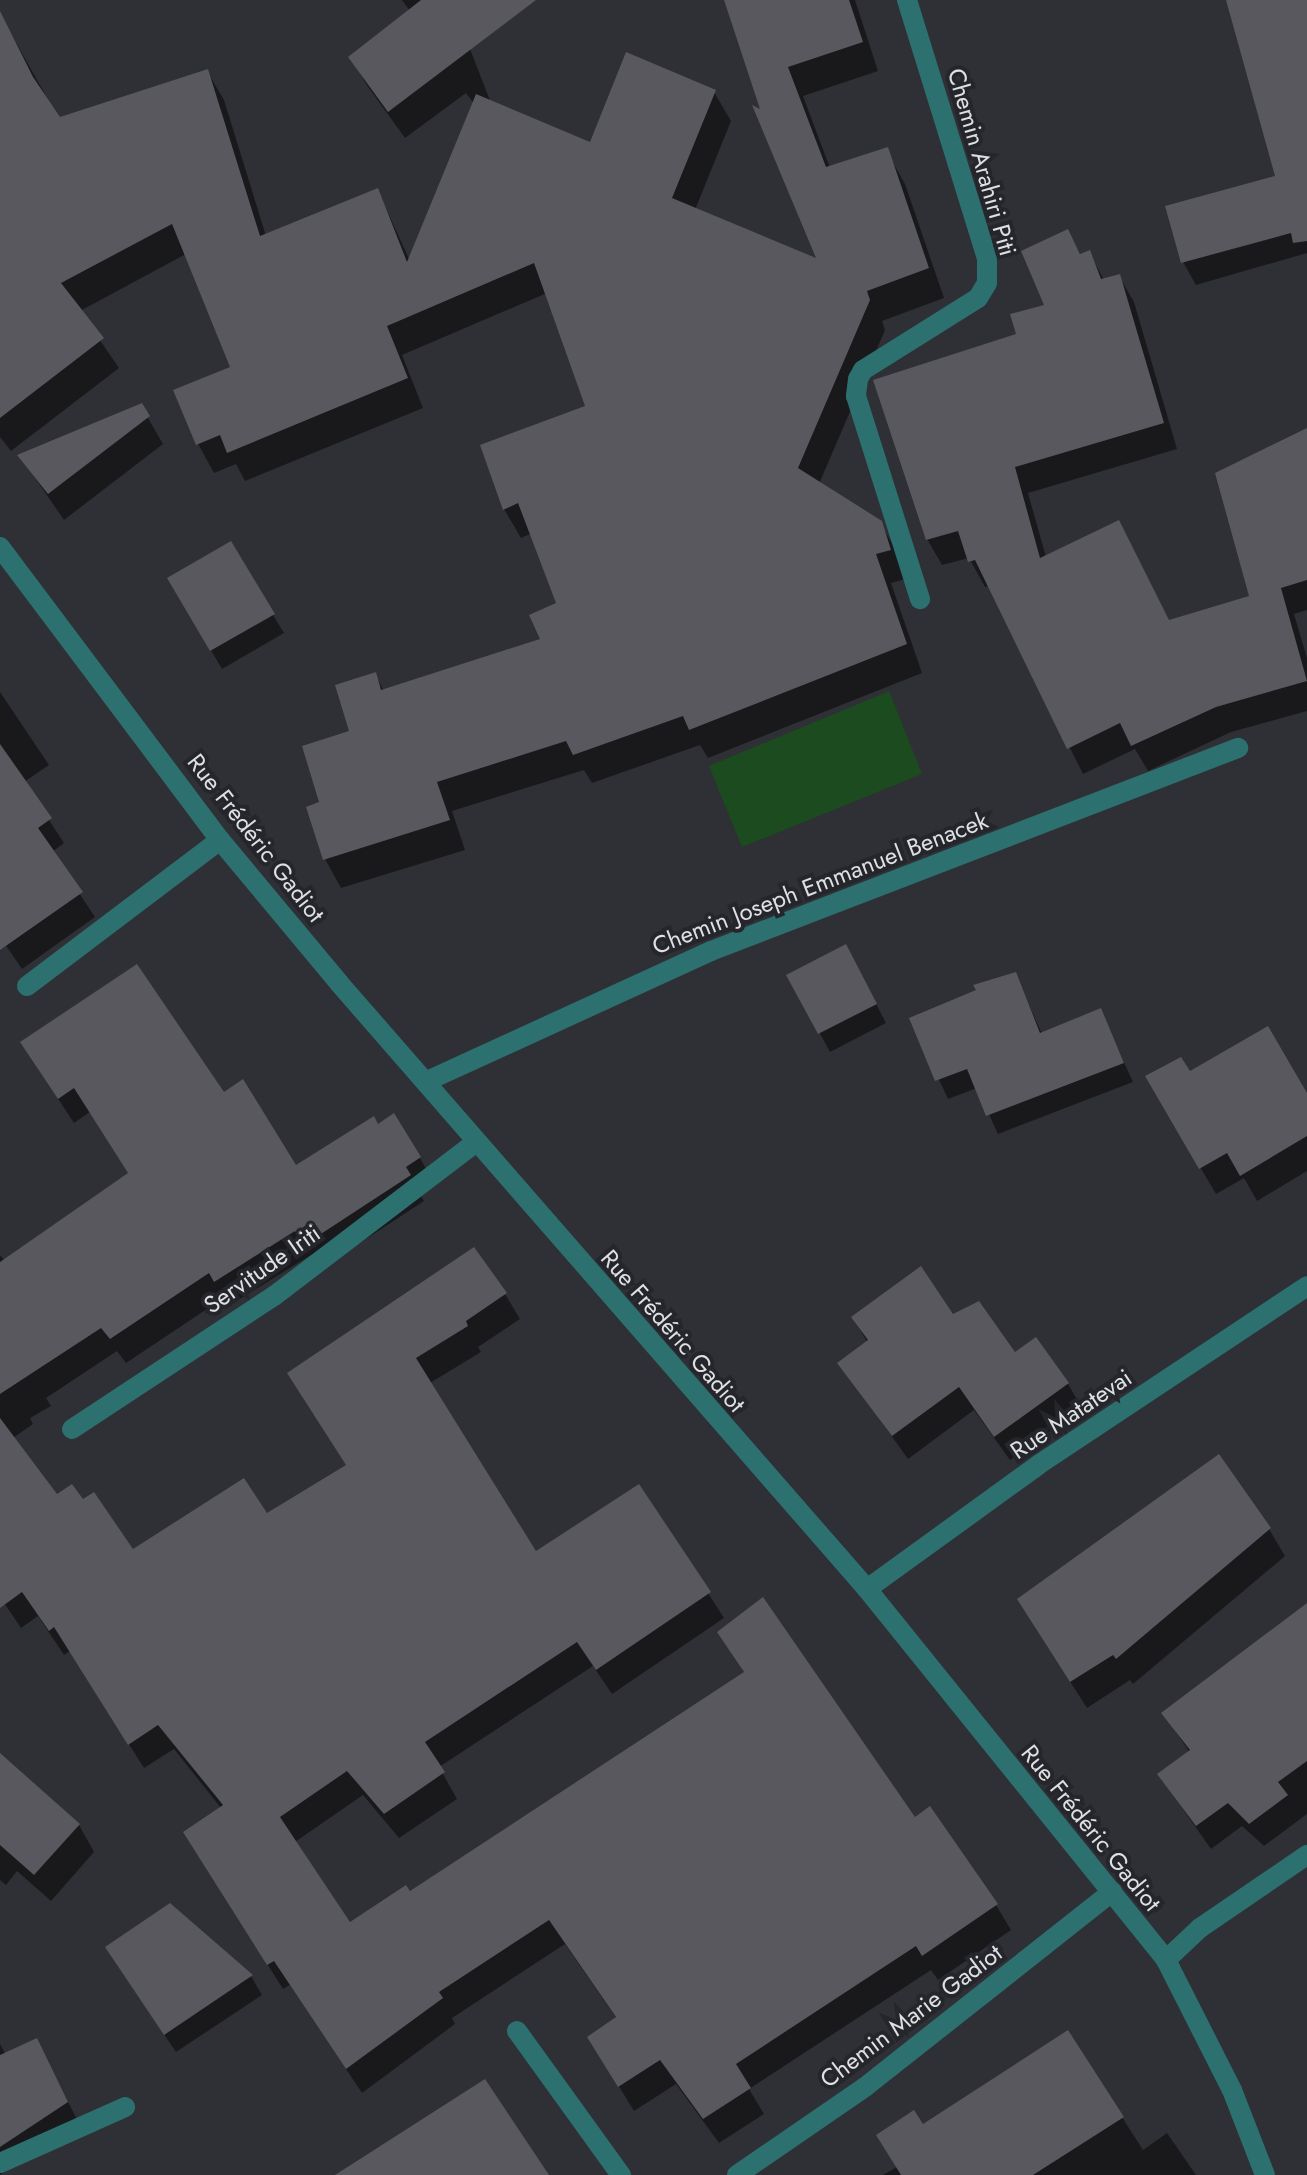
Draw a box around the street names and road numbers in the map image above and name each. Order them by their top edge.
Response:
street label: Chemin Arahiri Piti [941,65,1023,259]
street label: Rue Frédéric Gadiot [181,748,331,928]
street label: Chemin Joseph Emmanuel Benacek [648,806,992,960]
street label: Servitude Iriti [198,1218,326,1320]
street label: Rue Frédéric Gadiot [595,1244,751,1418]
street label: Rue Matatevai [1005,1363,1137,1465]
street label: Rue Frédéric Gadiot [1015,1739,1167,1917]
street label: Chemin Marie Gadiot [814,1938,1008,2094]

